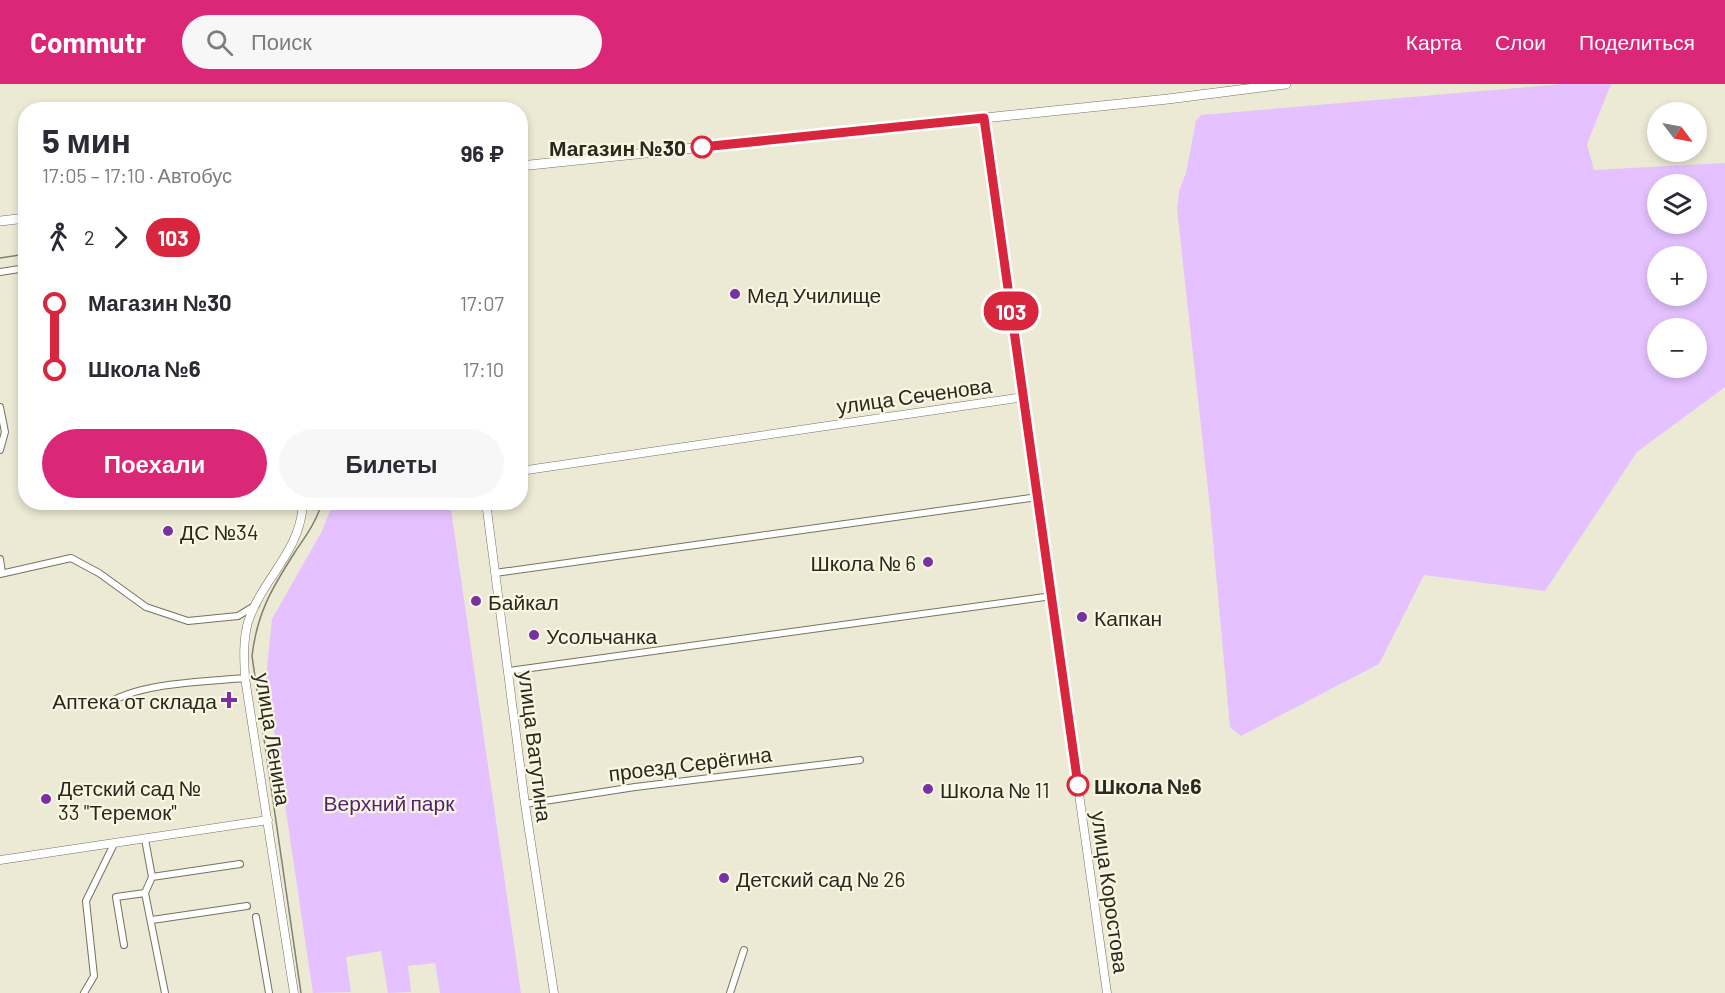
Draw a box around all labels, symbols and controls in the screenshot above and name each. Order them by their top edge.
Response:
search box [182,15,602,69]
text: Commutr [30,25,146,59]
icon: search [203,26,236,59]
text: Поиск [251,28,312,54]
text: Карта [1406,29,1462,54]
text: Слои [1495,29,1546,54]
text: Поделиться [1579,29,1695,54]
north arrow [1647,102,1707,162]
map controls [1647,102,1707,378]
text: 5 мин [42,120,131,160]
place label: Магазин №30 [549,135,686,160]
marker: Магазин №30 [691,136,713,158]
text: 96 ₽ [461,140,504,166]
text: 17:05 – 17:10 · Автобус [42,163,232,187]
button: layers [1647,174,1707,234]
icon: walk [42,221,75,254]
icon: forward [104,221,137,254]
text: 2 [84,225,95,249]
text: 103 [158,225,188,250]
button: + [1647,246,1707,306]
place label: Мед Училище [747,282,881,307]
marker: Мед Училище [728,287,742,301]
text: Магазин №30 [88,289,232,315]
text: 17:07 [460,291,504,315]
line badge: 103 [976,292,1046,330]
text: 103 [996,299,1026,324]
button: − [1647,318,1707,378]
text: Школа №6 [88,355,201,381]
text: 17:10 [462,357,504,381]
street label: улица Сеченова [835,372,994,418]
button: Поехали [42,429,267,498]
button: Билеты [279,429,504,498]
place label: ДС №34 [180,519,259,544]
marker: ДС №34 [161,524,175,538]
place label: Школа № 6 [810,550,916,575]
marker: Школа № 6 [921,555,935,569]
place label: Байкал [488,589,559,614]
marker: Байкал [469,594,483,608]
place label: Капкан [1094,605,1162,630]
marker: Капкан [1075,610,1089,624]
place label: Усольчанка [546,623,658,648]
marker: Усольчанка [527,628,541,642]
street label: улица Ватутина [514,669,558,823]
street label: улица Ленина [251,671,297,807]
place label: Аптека от склада [52,688,217,713]
marker: Аптека от склада [222,693,236,707]
street label: проезд Серёгина [607,741,773,785]
place label: Школа №6 [1094,773,1202,798]
marker: Школа №6 [1067,774,1089,796]
place label: Детский сад № 33 "Теремок" [58,775,201,824]
place label: Школа № 11 [940,777,1050,802]
marker: Школа № 11 [921,782,935,796]
park label: Верхний парк [324,790,455,815]
marker: Детский сад № 33 "Теремок" [39,792,53,806]
street label: улица Коростова [1087,809,1135,975]
place label: Детский сад № 26 [736,866,905,891]
marker: Детский сад № 26 [717,871,731,885]

